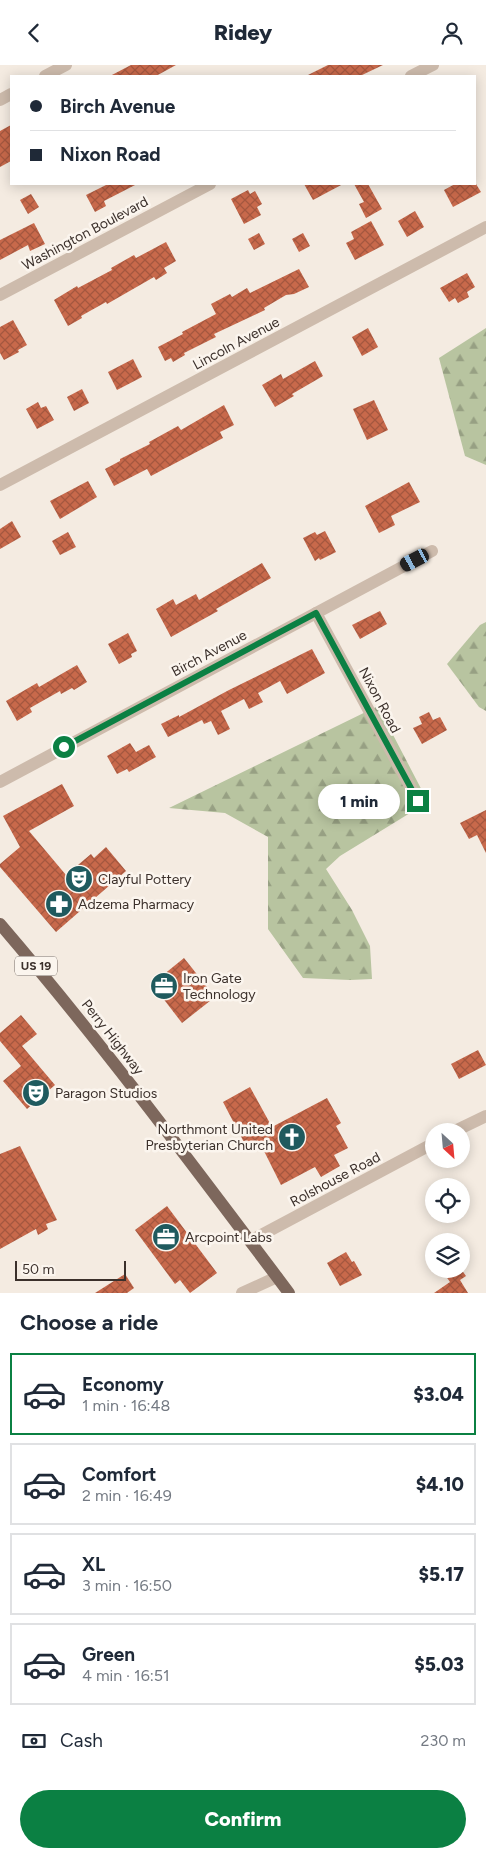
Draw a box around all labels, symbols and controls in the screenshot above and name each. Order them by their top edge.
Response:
icon: back [20,19,48,47]
text: Ridey [214,19,272,46]
icon: person [438,19,466,47]
text: Birch Avenue [60,95,175,118]
text: Nixon Road [60,143,161,166]
street label: Washington Boulevard [19,193,151,274]
street label: Lincoln Avenue [190,313,283,373]
car [398,546,431,574]
street label: Birch Avenue [169,626,250,680]
street label: Nixon Road [355,664,404,736]
route start [53,736,75,758]
callout: 1 min [318,783,400,819]
route end [407,790,429,812]
text: 1 min [340,792,378,811]
theatre icon: Clayful Pottery [64,864,94,894]
place label: Clayful Pottery [98,871,192,888]
pharmacy icon: Adzema Pharmacy [44,889,74,919]
place label: Adzema Pharmacy [78,896,195,913]
road number: US 19 [15,956,57,975]
place label: Iron Gate Technology [183,970,256,1003]
office icon: Iron Gate Technology [149,971,179,1001]
street label: Perry Highway [78,996,148,1079]
theatre icon: Paragon Studios [21,1078,51,1108]
place label: Paragon Studios [55,1085,157,1102]
place label: Northmont United Presbyterian Church [146,1121,273,1154]
church icon: Northmont United Presbyterian Church [277,1122,307,1152]
north arrow [425,1123,470,1167]
map controls [425,1123,470,1278]
street label: Rolshouse Road [287,1148,383,1210]
button: locate [425,1178,470,1223]
office icon: Arcpoint Labs [151,1222,181,1252]
place label: Arcpoint Labs [185,1229,272,1246]
button: layers [425,1233,470,1278]
scale bar [15,1258,126,1281]
text: 50 m [22,1261,54,1278]
text: Choose a ride [20,1309,158,1336]
icon: car [22,1372,67,1417]
text: Economy [82,1373,164,1396]
text: $3.04 [413,1383,464,1406]
text: 1 min · 16:48 [82,1396,170,1415]
icon: car [22,1462,67,1507]
text: Comfort [82,1463,157,1486]
text: $4.10 [416,1473,464,1496]
text: 2 min · 16:49 [82,1486,172,1505]
icon: car [22,1552,67,1597]
text: XL [82,1553,105,1576]
text: $5.17 [419,1563,464,1586]
text: 3 min · 16:50 [82,1576,172,1595]
icon: car [22,1642,67,1687]
text: Green [82,1643,135,1666]
text: $5.03 [414,1653,464,1676]
text: 4 min · 16:51 [82,1666,170,1685]
icon: cash [20,1727,48,1755]
text: Cash [60,1729,103,1752]
text: 230 m [421,1731,466,1750]
button: Confirm [20,1790,466,1848]

